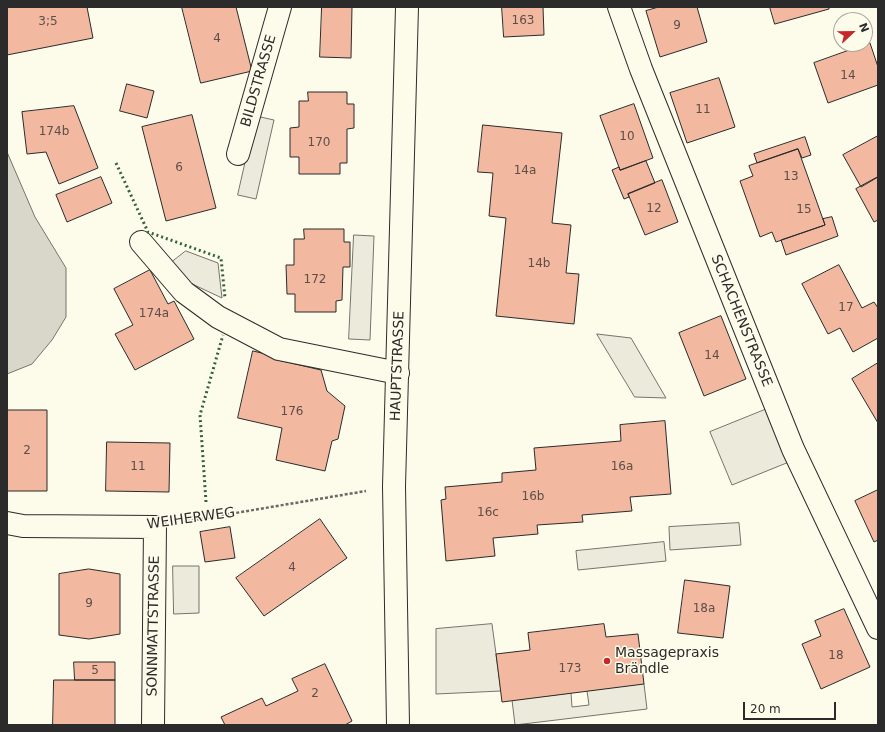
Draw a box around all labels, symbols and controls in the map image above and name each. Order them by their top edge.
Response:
north arrow [833,12,873,52]
house number: 163 [512,14,534,28]
house number: 3;5 [38,15,58,29]
house number: 9 [673,19,681,33]
text: N [856,21,871,34]
house number: 4 [213,32,221,46]
street label: BILDSTRASSE [238,33,280,129]
house number: 14 [840,69,856,83]
house number: 11 [695,103,711,117]
house number: 174b [39,125,69,139]
house number: 10 [619,130,635,144]
house number: 170 [308,136,330,150]
house number: 6 [175,161,183,175]
house number: 14a [514,164,536,178]
house number: 13 [783,170,799,184]
house number: 12 [646,202,662,216]
house number: 15 [796,203,812,217]
street label: SCHACHENSTRASSE [707,253,775,389]
house number: 14b [528,257,550,271]
house number: 172 [304,273,326,287]
house number: 17 [838,301,854,315]
house number: 174a [139,307,169,321]
street label: HAUPTSTRASSE [388,311,408,421]
house number: 14 [704,349,720,363]
house number: 176 [281,405,303,419]
house number: 2 [23,444,31,458]
house number: 11 [130,460,146,474]
house number: 16a [611,460,633,474]
house number: 16b [522,490,544,504]
street label: WEIHERWEG [146,504,236,534]
house number: 16c [477,506,499,520]
street label: SONNMATTSTRASSE [144,555,164,697]
house number: 4 [288,561,296,575]
house number: 9 [85,597,93,611]
house number: 18a [693,602,715,616]
place label: Massagepraxis Brändle [615,645,719,678]
house number: 18 [828,649,844,663]
marker: Massagepraxis Brändle [602,656,612,666]
house number: 173 [559,662,581,676]
house number: 5 [91,664,99,678]
house number: 2 [311,687,319,701]
scale bar [745,694,838,720]
text: 20 m [750,702,781,716]

